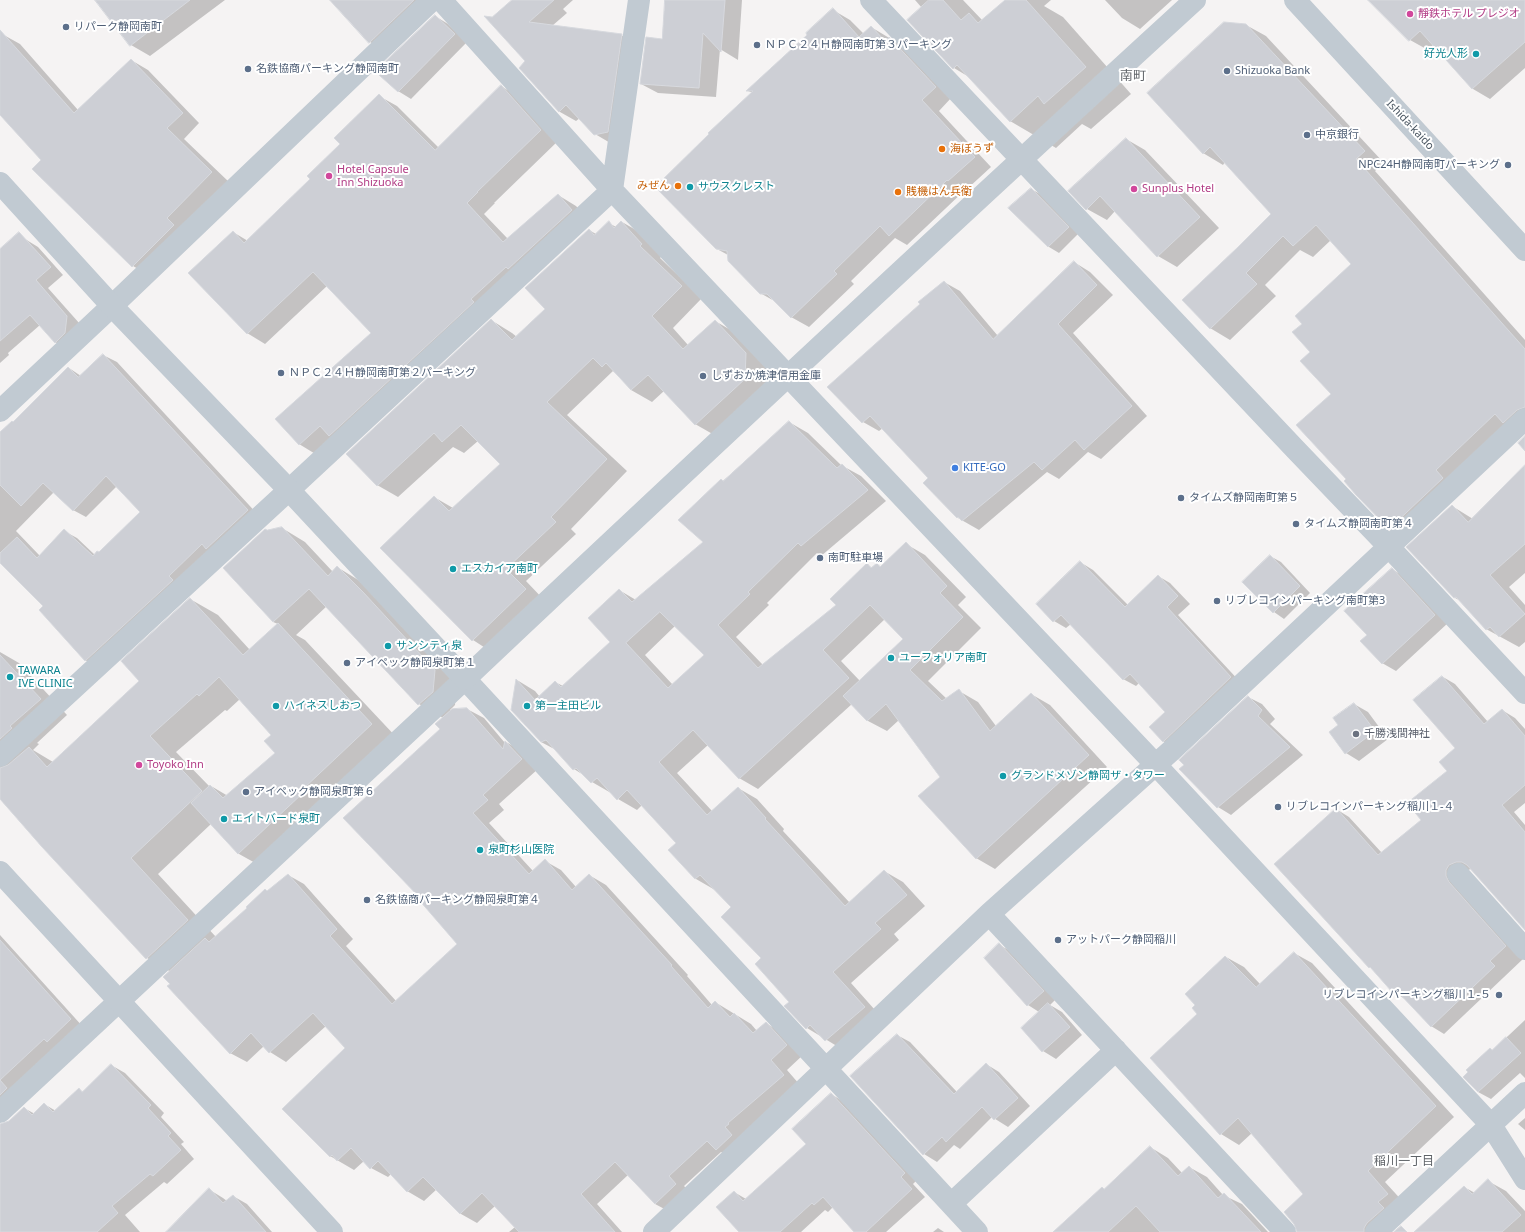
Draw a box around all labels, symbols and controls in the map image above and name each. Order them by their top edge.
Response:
place label: 靜鉄ホテル プレジオ [1418,7,1520,21]
marker: 靜鉄ホテル プレジオ [1405,9,1415,19]
place label: リパーク静岡南町 [74,20,162,34]
marker: リパーク静岡南町 [61,22,71,32]
place label: ＮＰＣ２４Ｈ静岡南町第３パーキング [765,38,952,52]
marker: ＮＰＣ２４Ｈ静岡南町第３パーキング [752,40,762,50]
place label: 好光人形 [1424,47,1468,61]
marker: 好光人形 [1471,49,1481,59]
place label: 名鉄協商パーキング静岡南町 [256,62,399,76]
marker: 名鉄協商パーキング静岡南町 [243,64,253,74]
place label: Shizuoka Bank [1235,64,1310,78]
marker: Shizuoka Bank [1222,66,1232,76]
district label: 南町 [1120,68,1146,84]
street label: Ishida-kaido [1384,97,1436,153]
place label: 中京銀行 [1315,128,1359,142]
marker: 中京銀行 [1302,130,1312,140]
place label: 海ぼうず [950,142,994,156]
marker: 海ぼうず [937,144,947,154]
place label: NPC24H静岡南町パーキング [1358,158,1500,172]
marker: NPC24H静岡南町パーキング [1503,160,1513,170]
place label: Hotel Capsule Inn Shizuoka [337,163,409,189]
marker: Hotel Capsule Inn Shizuoka [324,171,334,181]
place label: みぜん [637,179,670,193]
place label: サウスクレスト [698,180,775,194]
marker: みぜん [673,181,683,191]
marker: サウスクレスト [685,182,695,192]
place label: Sunplus Hotel [1142,182,1214,196]
marker: Sunplus Hotel [1129,184,1139,194]
place label: 賎機はん兵衛 [906,185,972,199]
marker: 賎機はん兵衛 [893,187,903,197]
place label: ＮＰＣ２４Ｈ静岡南町第２パーキング [289,366,476,380]
marker: ＮＰＣ２４Ｈ静岡南町第２パーキング [276,368,286,378]
place label: しずおか焼津信用金庫 [711,369,821,383]
marker: しずおか焼津信用金庫 [698,371,708,381]
place label: KITE-GO [963,461,1006,475]
marker: KITE-GO [950,463,960,473]
place label: タイムズ静岡南町第５ [1189,491,1299,505]
marker: タイムズ静岡南町第５ [1176,493,1186,503]
place label: タイムズ静岡南町第４ [1304,517,1414,531]
marker: タイムズ静岡南町第４ [1291,519,1301,529]
place label: 南町駐車場 [828,551,883,565]
marker: 南町駐車場 [815,553,825,563]
place label: エスカイア南町 [461,562,538,576]
marker: エスカイア南町 [448,564,458,574]
place label: リブレコインパーキング南町第3 [1225,594,1385,608]
marker: リブレコインパーキング南町第3 [1212,596,1222,606]
place label: サンシティ泉 [396,639,462,653]
marker: サンシティ泉 [383,641,393,651]
place label: ユーフォリア南町 [899,651,987,665]
marker: ユーフォリア南町 [886,653,896,663]
place label: アイペック静岡泉町第１ [355,656,476,670]
marker: アイペック静岡泉町第１ [342,658,352,668]
place label: TAWARA IVE CLINIC [18,664,73,690]
marker: TAWARA IVE CLINIC [5,672,15,682]
place label: ハイネスしおつ [284,699,361,713]
place label: 第一主田ビル [535,699,601,713]
marker: ハイネスしおつ [271,701,281,711]
marker: 第一主田ビル [522,701,532,711]
place label: 千勝浅間神社 [1364,727,1430,741]
marker: 千勝浅間神社 [1351,729,1361,739]
place label: Toyoko Inn [147,758,204,772]
marker: Toyoko Inn [134,760,144,770]
place label: グランドメゾン静岡ザ・タワー [1011,769,1165,783]
marker: グランドメゾン静岡ザ・タワー [998,771,1008,781]
place label: アイペック静岡泉町第６ [254,785,375,799]
marker: アイペック静岡泉町第６ [241,787,251,797]
place label: リブレコインパーキング稲川１-４ [1286,800,1455,814]
marker: リブレコインパーキング稲川１-４ [1273,802,1283,812]
place label: エイトバード泉町 [232,812,320,826]
marker: エイトバード泉町 [219,814,229,824]
place label: 泉町杉山医院 [488,843,554,857]
marker: 泉町杉山医院 [475,845,485,855]
place label: 名鉄協商パーキング静岡泉町第４ [375,893,540,907]
marker: 名鉄協商パーキング静岡泉町第４ [362,895,372,905]
place label: アットパーク静岡稲川 [1066,933,1176,947]
marker: アットパーク静岡稲川 [1053,935,1063,945]
place label: リブレコインパーキング稲川１-５ [1322,988,1491,1002]
marker: リブレコインパーキング稲川１-５ [1494,990,1504,1000]
district label: 稲川一丁目 [1374,1155,1434,1169]

